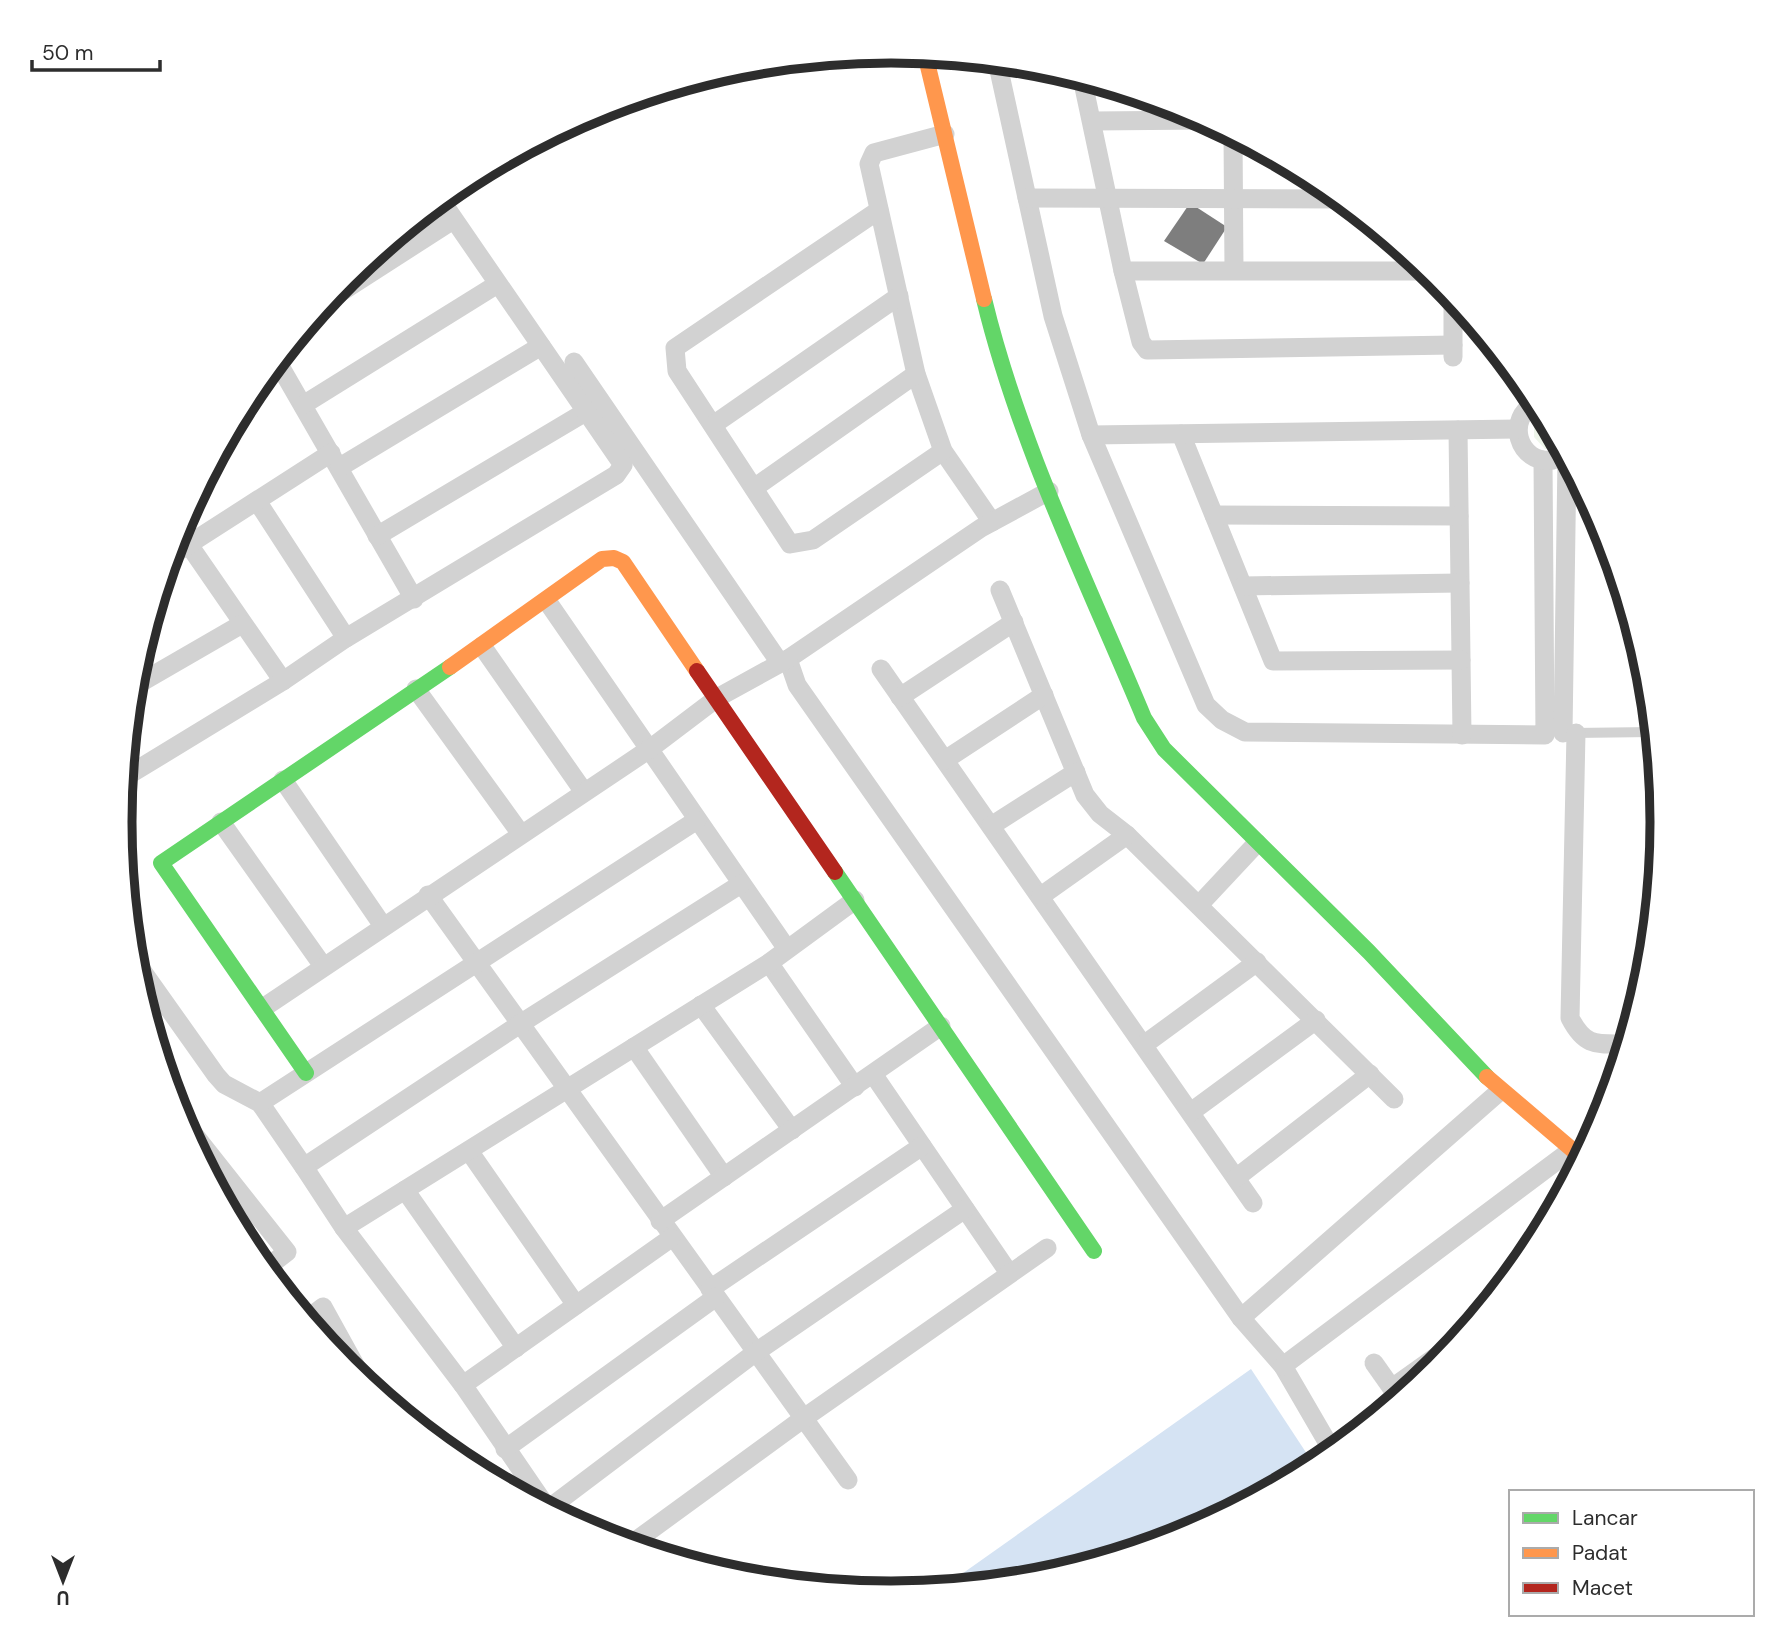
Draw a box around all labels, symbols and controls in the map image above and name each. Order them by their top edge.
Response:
scale bar [32,28,159,72]
text: 50 m [42,39,93,67]
legend [1509,1490,1754,1616]
text: Lancar [1572,1504,1638,1532]
text: Padat [1572,1539,1628,1567]
north arrow [28,1546,98,1616]
text: Macet [1572,1574,1633,1602]
text: U [56,1585,70,1610]

